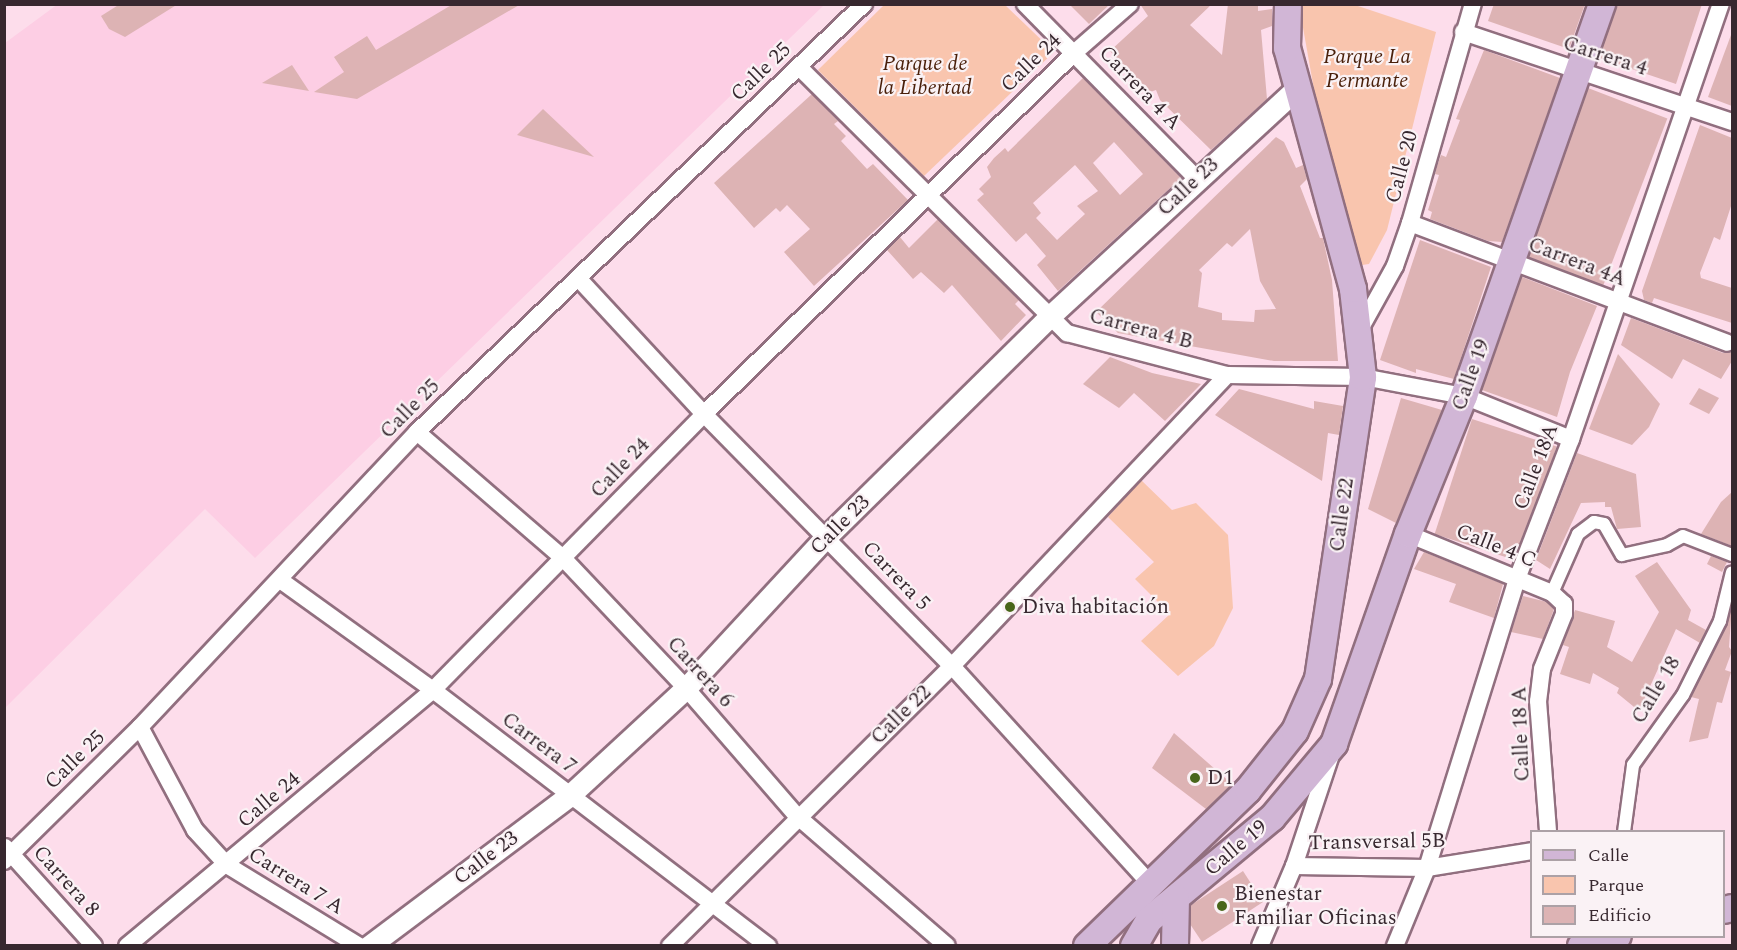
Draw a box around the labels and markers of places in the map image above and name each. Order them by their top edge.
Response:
place label: Diva habitación [1022,594,1169,620]
marker: Diva habitación [1003,600,1017,614]
place label: D1 [1207,765,1234,791]
marker: D1 [1188,771,1202,785]
place label: Bienestar Familiar Oficinas [1234,881,1397,931]
marker: Bienestar Familiar Oficinas [1215,899,1229,913]

